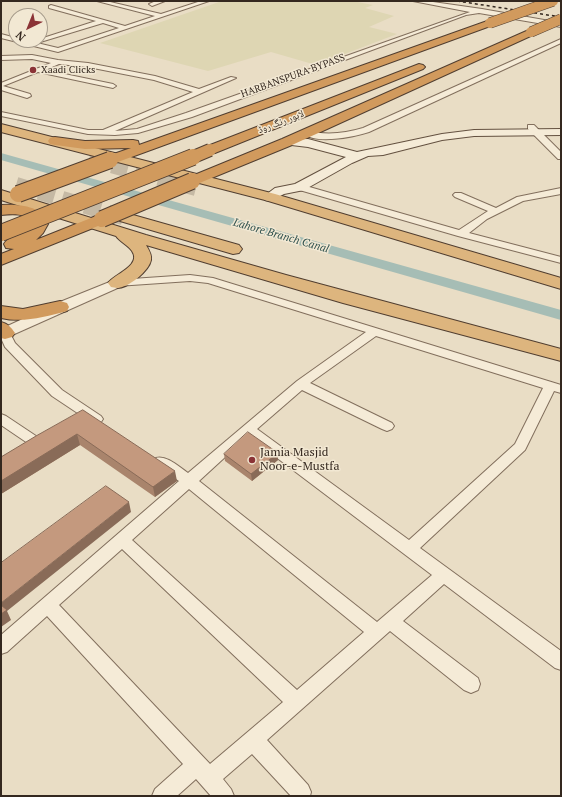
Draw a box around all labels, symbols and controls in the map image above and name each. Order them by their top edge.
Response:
north arrow [8,8,48,48]
text: N [13,28,28,44]
street label: HARBANSPURA BYPASS [239,52,347,100]
place label: Xaadi Clicks [41,64,95,76]
marker: Xaadi Clicks [28,65,38,75]
street label: لاہور رنگ روڈ [256,108,306,136]
water label: Lahore Branch Canal [232,216,330,256]
place label: Jamia Masjid Noor-e-Mustfa [260,446,340,474]
marker: Jamia Masjid Noor-e-Mustfa [247,455,257,465]

